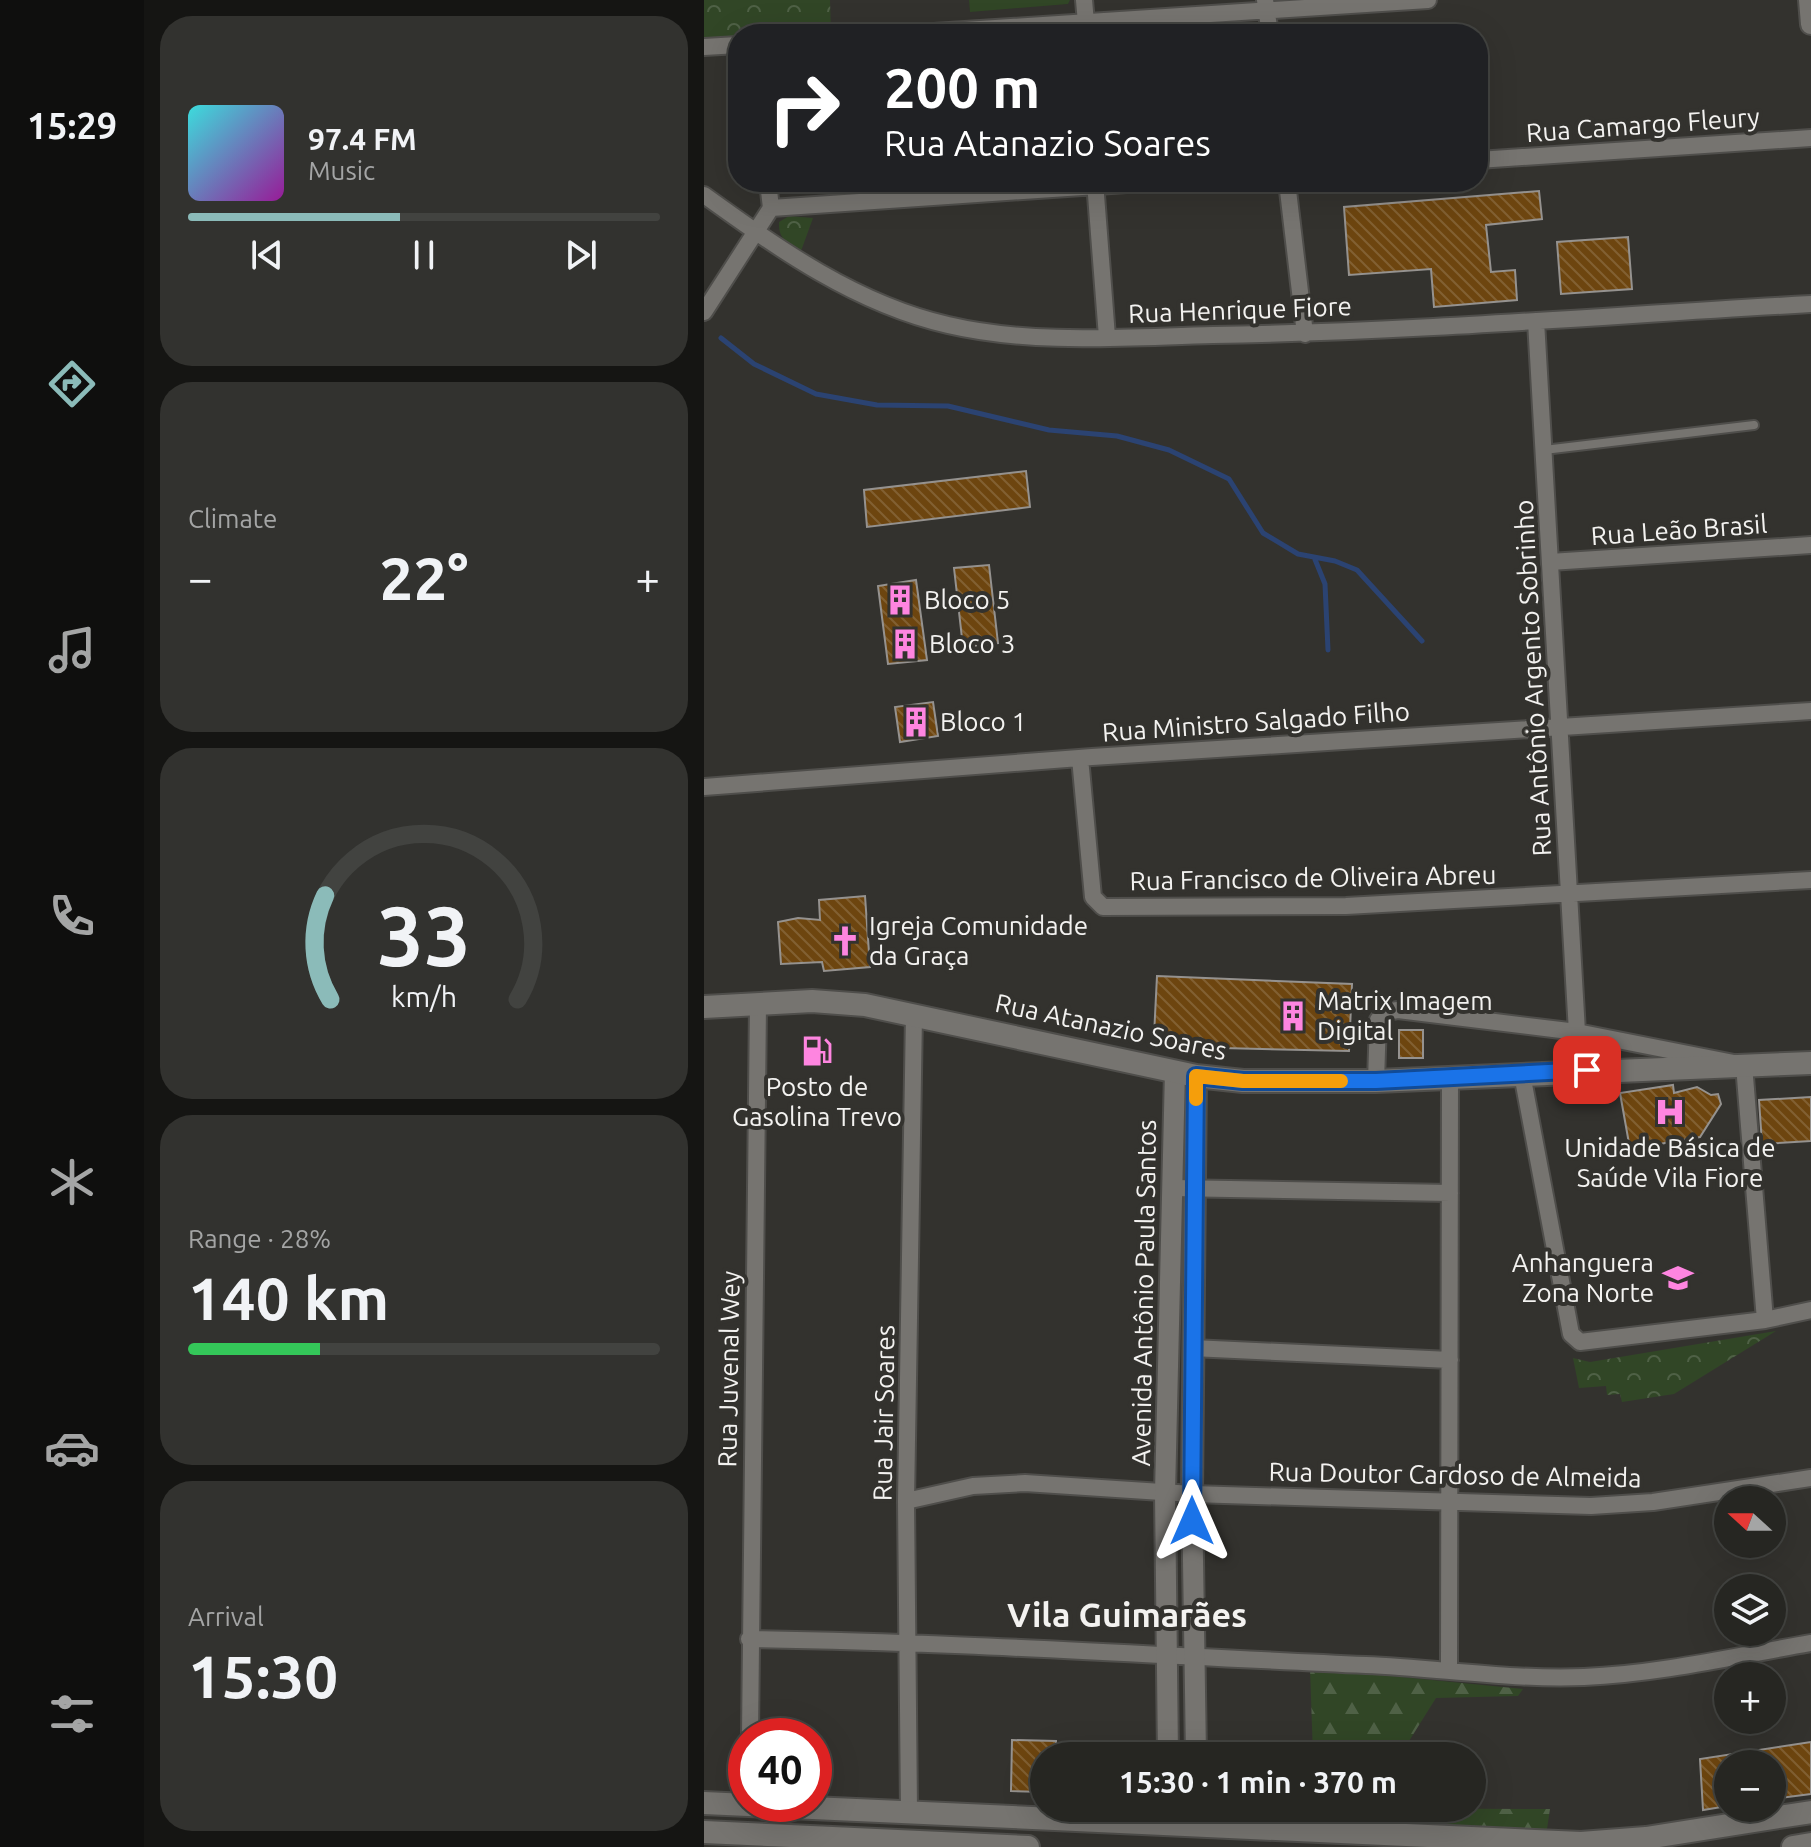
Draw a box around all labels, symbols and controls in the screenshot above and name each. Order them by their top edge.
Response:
icon: right [752,56,856,160]
text: 200 m [884,56,1040,119]
street label: Rua Camargo Fleury [1525,102,1761,147]
text: 15:29 [27,105,117,146]
text: 97.4 FM [308,122,417,156]
text: Rua Atanazio Soares [884,122,1211,163]
text: Music [308,156,375,185]
icon: previous [245,233,289,277]
icon: pause [402,233,446,277]
icon: next [559,233,603,277]
street label: Rua Henrique Fiore [1128,291,1352,328]
icon: directions [44,356,100,412]
street label: Rua Antônio Argento Sobrinho [1509,499,1556,857]
text: Climate [188,504,277,533]
street label: Rua Leão Brasil [1590,509,1768,550]
text: 22° [380,544,468,611]
text: − [188,553,213,602]
text: + [635,553,660,602]
building icon: Bloco 5 [883,583,917,617]
place label: Bloco 5 [924,585,1010,614]
icon: music [44,622,100,678]
building icon: Bloco 3 [888,627,922,661]
place label: Bloco 3 [929,629,1015,658]
street label: Rua Ministro Salgado Filho [1101,696,1411,747]
building icon: Bloco 1 [899,705,933,739]
place label: Bloco 1 [940,707,1026,736]
street label: Rua Francisco de Oliveira Abreu [1129,860,1497,895]
text: 33 [377,887,471,981]
icon: phone [44,888,100,944]
place label: Igreja Comunidade da Graça [869,911,1088,970]
church icon: Igreja Comunidade da Graça [828,924,862,958]
text: km/h [391,980,457,1012]
place label: Matrix Imagem Digital [1317,986,1493,1045]
street label: Rua Atanazio Soares [993,988,1230,1065]
building icon: Matrix Imagem Digital [1276,999,1310,1033]
fuel station icon: Posto de Gasolina Trevo [800,1034,834,1068]
pin [1553,1036,1621,1104]
icon: arrive [1565,1048,1609,1092]
place label: Posto de Gasolina Trevo [732,1072,902,1131]
hospital icon: Unidade Básica de Saúde Vila Fiore [1653,1095,1687,1129]
street label: Avenida Antônio Paula Santos [1126,1119,1161,1467]
place label: Unidade Básica de Saúde Vila Fiore [1564,1133,1776,1192]
icon: climate [44,1154,100,1210]
text: Range · 28% [188,1224,331,1253]
place label: Anhanguera Zona Norte [1512,1248,1654,1307]
school or university icon: Anhanguera Zona Norte [1661,1261,1695,1295]
text: 140 km [188,1264,389,1331]
street label: Rua Juvenal Wey [712,1271,745,1467]
street label: Rua Jair Soares [867,1325,900,1501]
icon: car [44,1420,100,1476]
street label: Rua Doutor Cardoso de Almeida [1268,1457,1642,1492]
position arrow [1150,1479,1234,1563]
north arrow [1714,1486,1786,1558]
map controls [1714,1486,1786,1822]
button: layers [1714,1574,1786,1646]
district label: Vila Guimarães [1007,1595,1247,1633]
text: Arrival [188,1602,264,1631]
text: 15:30 [188,1642,338,1709]
button: + [1714,1662,1786,1734]
icon: filters [44,1686,100,1742]
speed limit sign: 40 [728,1718,832,1822]
button: − [1714,1750,1786,1822]
text: 15:30 · 1 min · 370 m [1119,1765,1397,1799]

